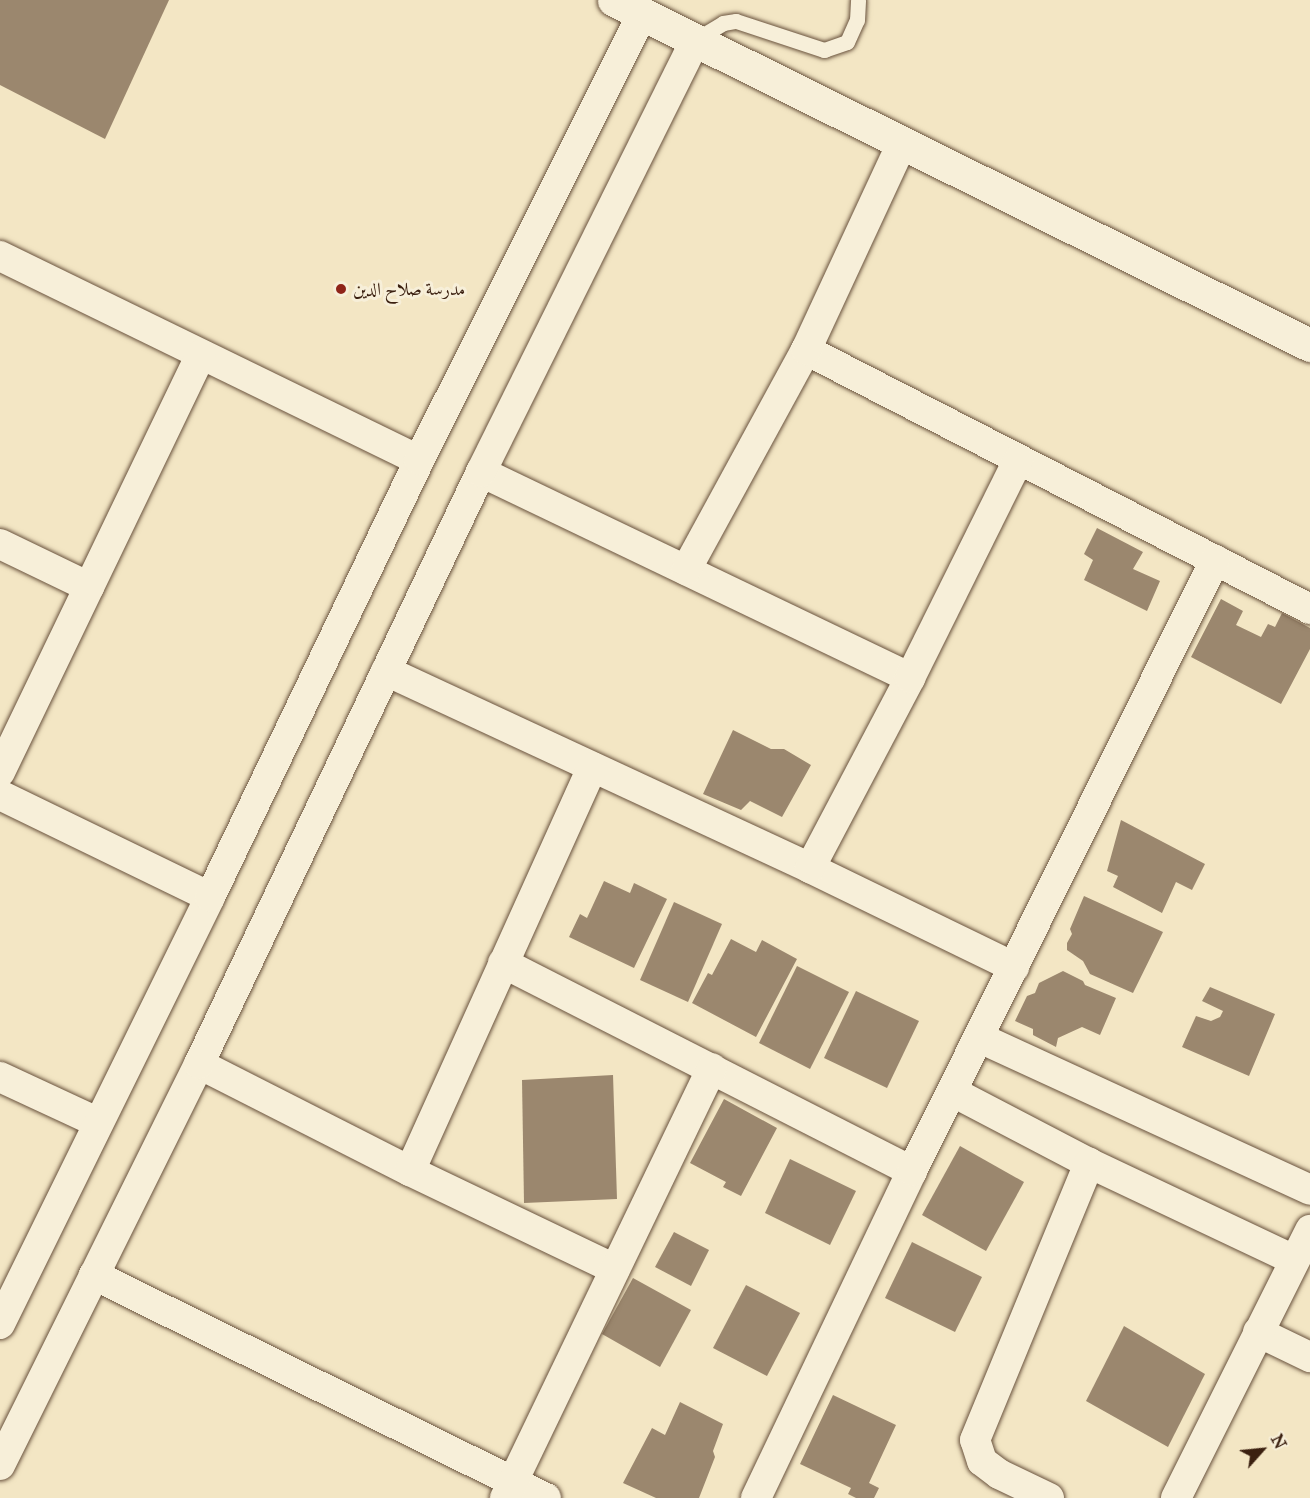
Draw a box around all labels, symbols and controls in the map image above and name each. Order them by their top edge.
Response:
place label: مدرسة صلاح الدين [353,278,465,300]
marker: مدرسة صلاح الدين [334,282,348,296]
north arrow [1232,1420,1292,1480]
text: N [1267,1431,1290,1452]

